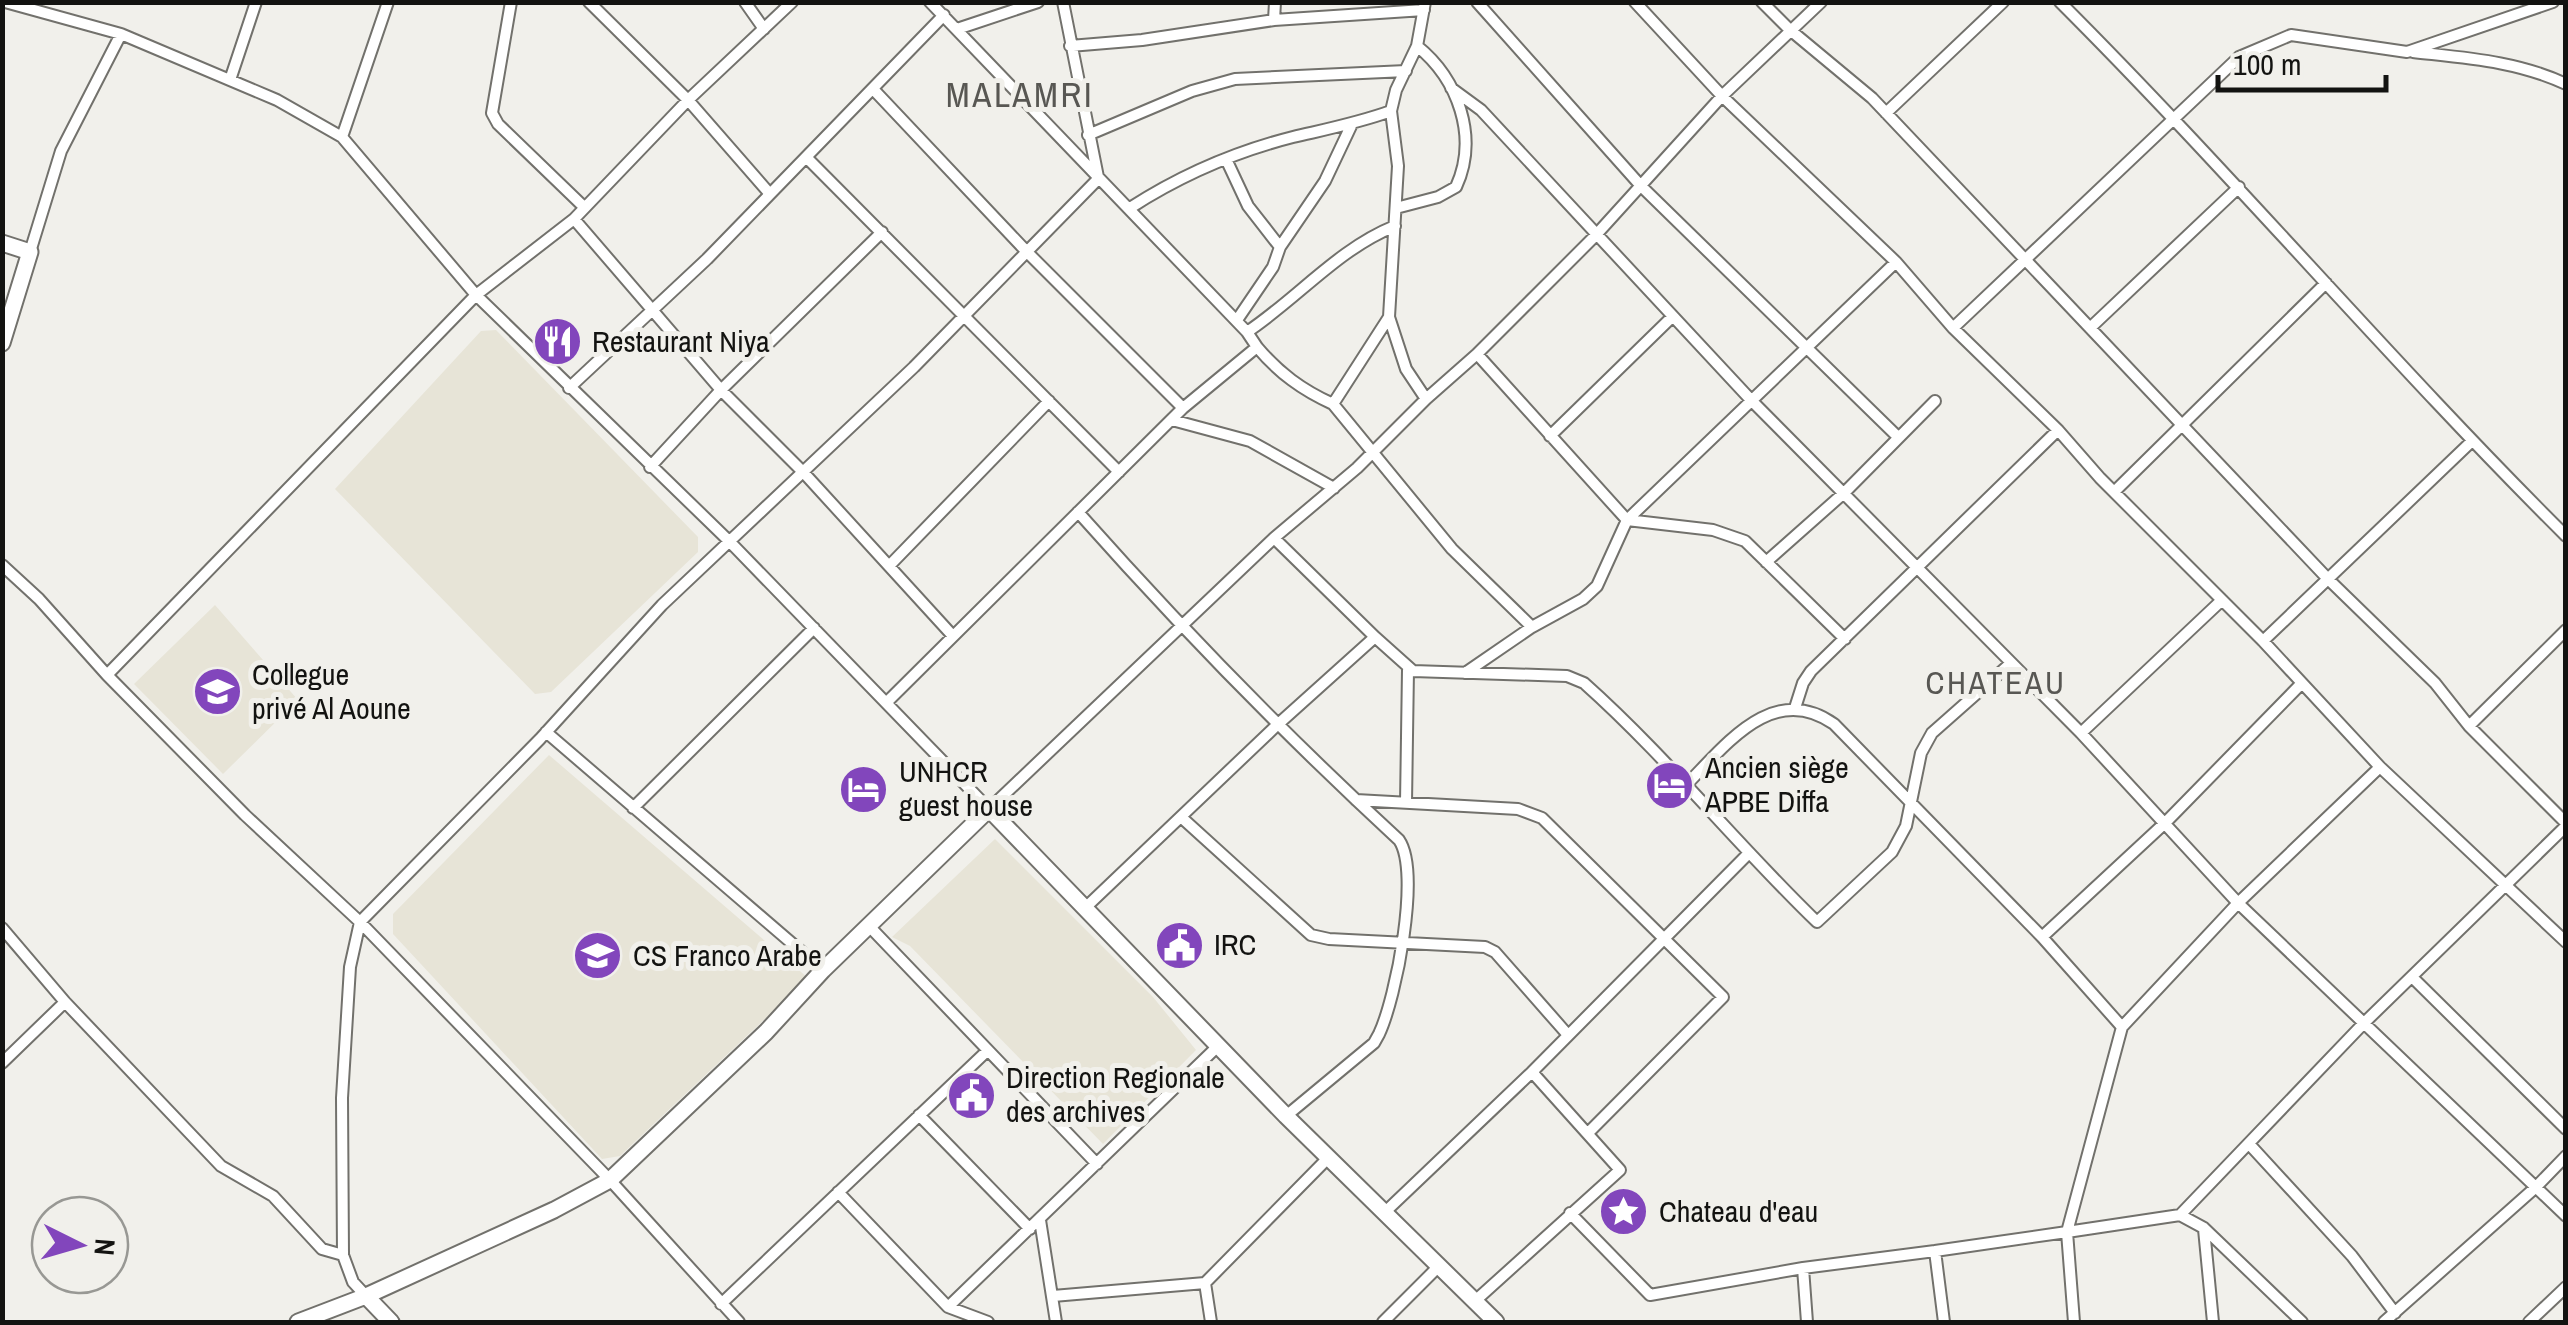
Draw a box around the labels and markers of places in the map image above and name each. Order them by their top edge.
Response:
restaurant icon: Restaurant Niya [531,316,583,368]
place label: Restaurant Niya [592,321,770,361]
place label: Collegue privé Al Aoune [252,654,411,728]
school or university icon: Collegue privé Al Aoune [191,666,243,718]
place label: Ancien siège APBE Diffa [1704,747,1849,821]
place label: UNHCR guest house [899,751,1033,825]
hotel icon: Ancien siège APBE Diffa [1644,759,1696,811]
hotel icon: UNHCR guest house [838,763,890,815]
public building icon: IRC [1153,919,1205,971]
place label: IRC [1214,924,1256,964]
school or university icon: CS Franco Arabe [572,930,624,982]
place label: CS Franco Arabe [633,935,822,975]
place label: Direction Regionale des archives [1006,1057,1225,1131]
public building icon: Direction Regionale des archives [945,1069,997,1121]
place icon: Chateau d'eau [1598,1186,1650,1238]
place label: Chateau d'eau [1659,1191,1818,1231]

